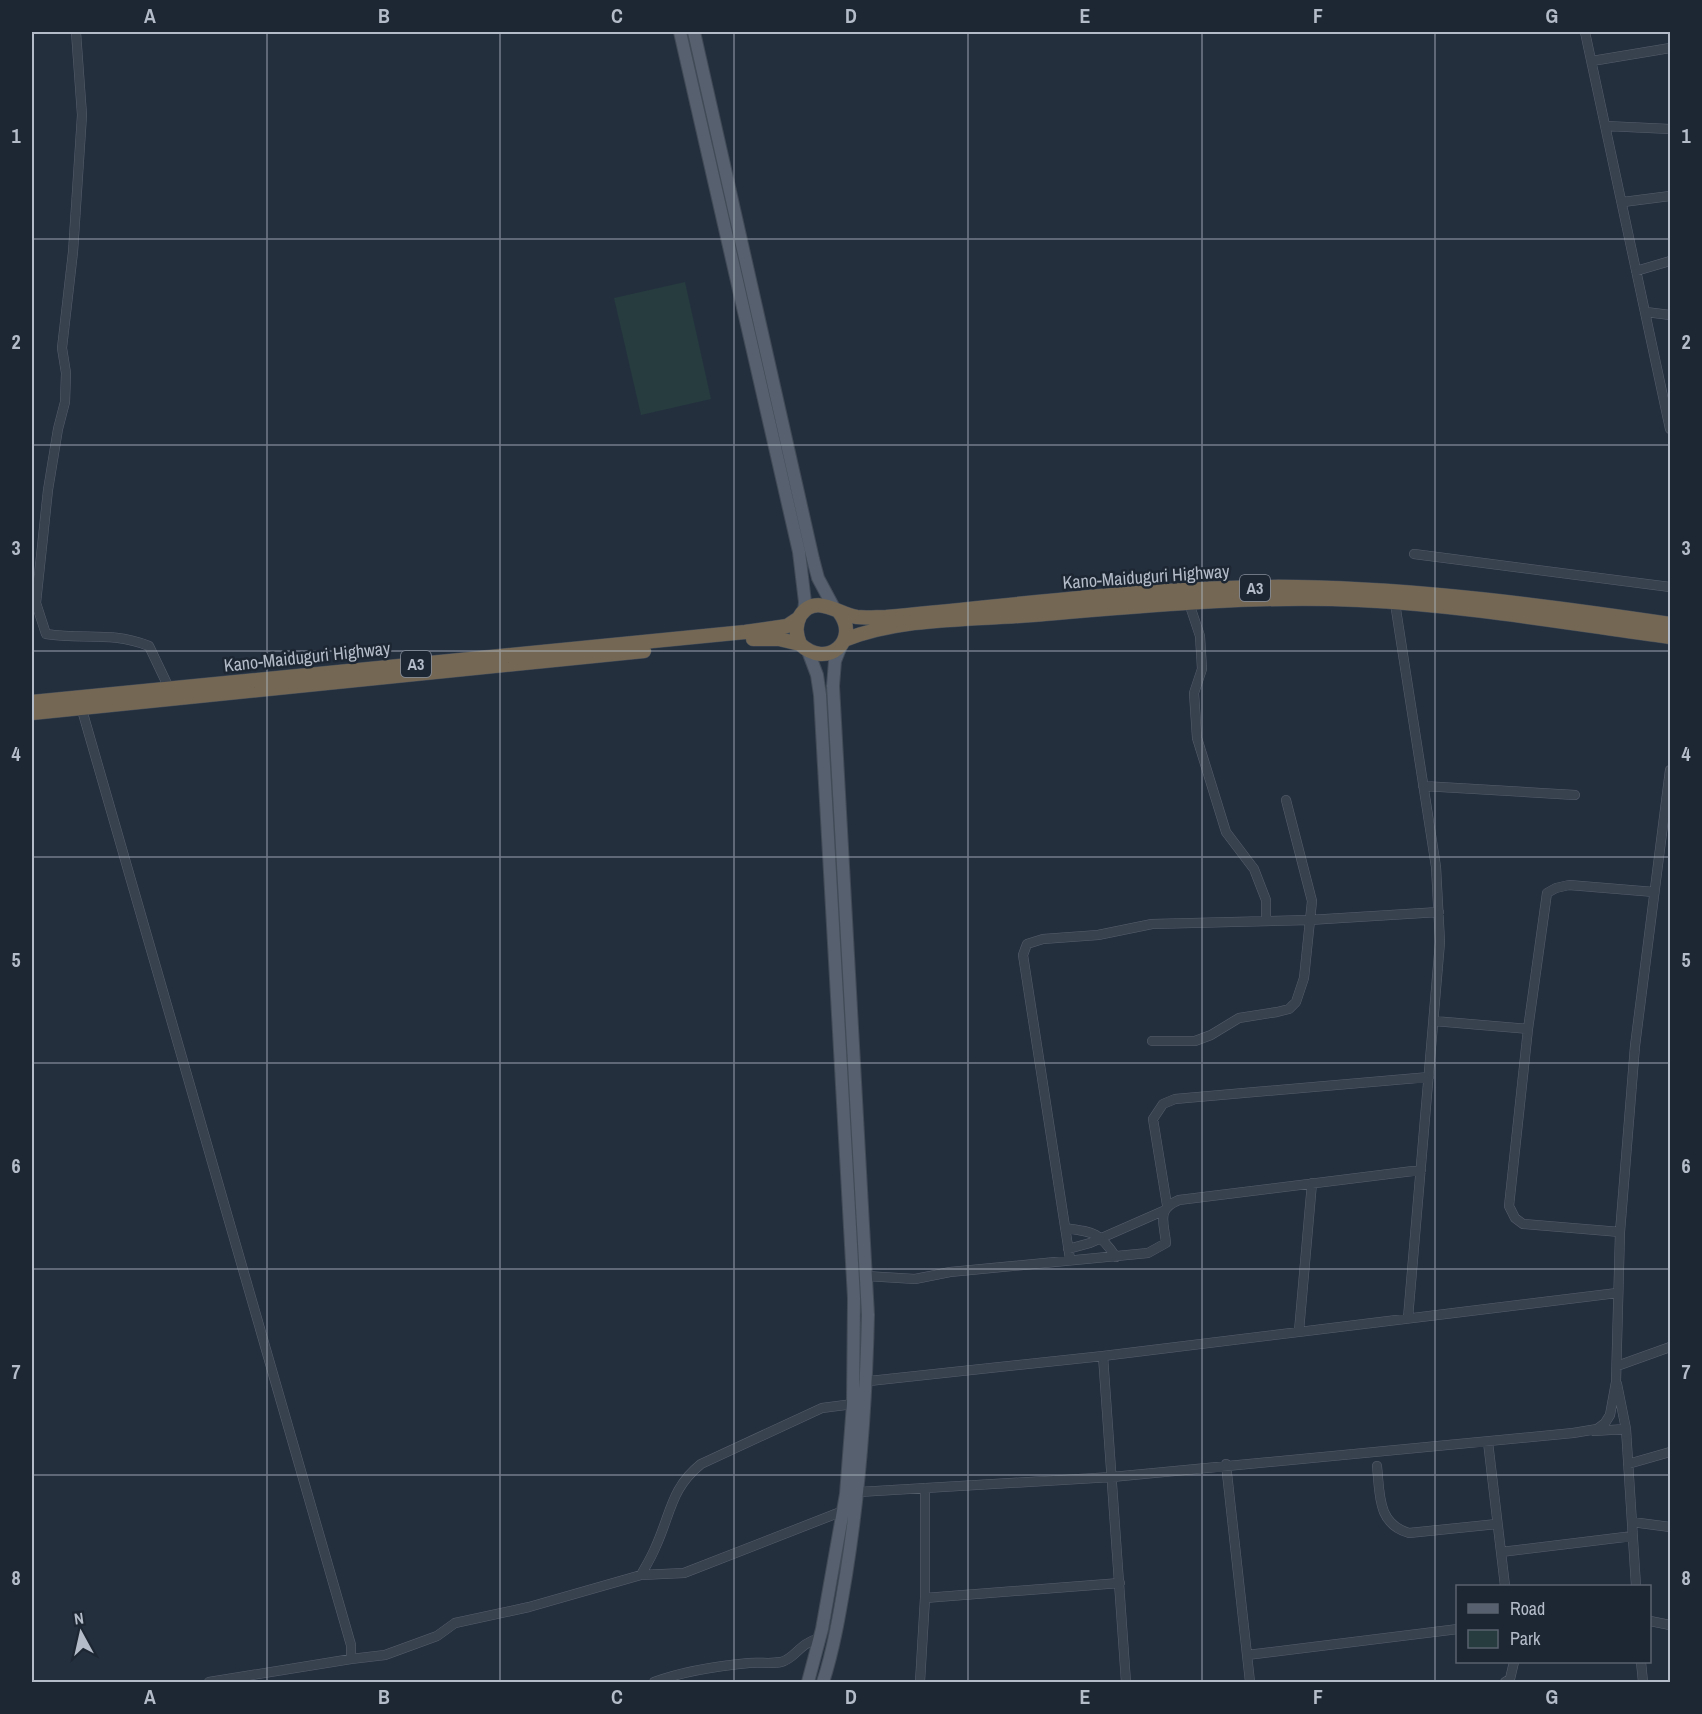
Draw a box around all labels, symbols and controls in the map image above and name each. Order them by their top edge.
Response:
text: A [144,2,156,29]
text: B [378,2,390,29]
text: C [611,2,623,29]
text: D [845,2,857,29]
text: E [1080,2,1091,29]
text: F [1313,2,1323,29]
text: G [1546,2,1558,29]
text: 1 [11,122,21,149]
text: 1 [1681,122,1691,149]
text: 2 [11,328,21,355]
text: 2 [1681,328,1691,355]
text: 3 [11,534,21,561]
text: 3 [1681,534,1691,561]
street label: Kano-Maiduguri Highway [1062,558,1231,595]
road number: A3 [1240,575,1270,601]
street label: Kano-Maiduguri Highway [222,635,392,678]
road number: A3 [401,651,431,677]
text: 4 [11,740,21,767]
text: 4 [1681,740,1691,767]
text: 5 [11,946,21,973]
text: 5 [1681,946,1691,973]
text: 6 [11,1152,21,1179]
text: 6 [1681,1152,1691,1179]
text: 7 [11,1358,21,1385]
text: 7 [1681,1358,1691,1385]
text: 8 [11,1564,21,1591]
text: 8 [1681,1564,1691,1591]
legend [1456,1585,1651,1663]
text: Road [1510,1596,1545,1621]
north arrow [51,1603,111,1663]
text: N [73,1607,85,1630]
text: Park [1510,1626,1541,1651]
text: A [144,1683,156,1710]
text: B [378,1683,390,1710]
text: C [611,1683,623,1710]
text: D [845,1683,857,1710]
text: E [1080,1683,1091,1710]
text: F [1313,1683,1323,1710]
text: G [1546,1683,1558,1710]

